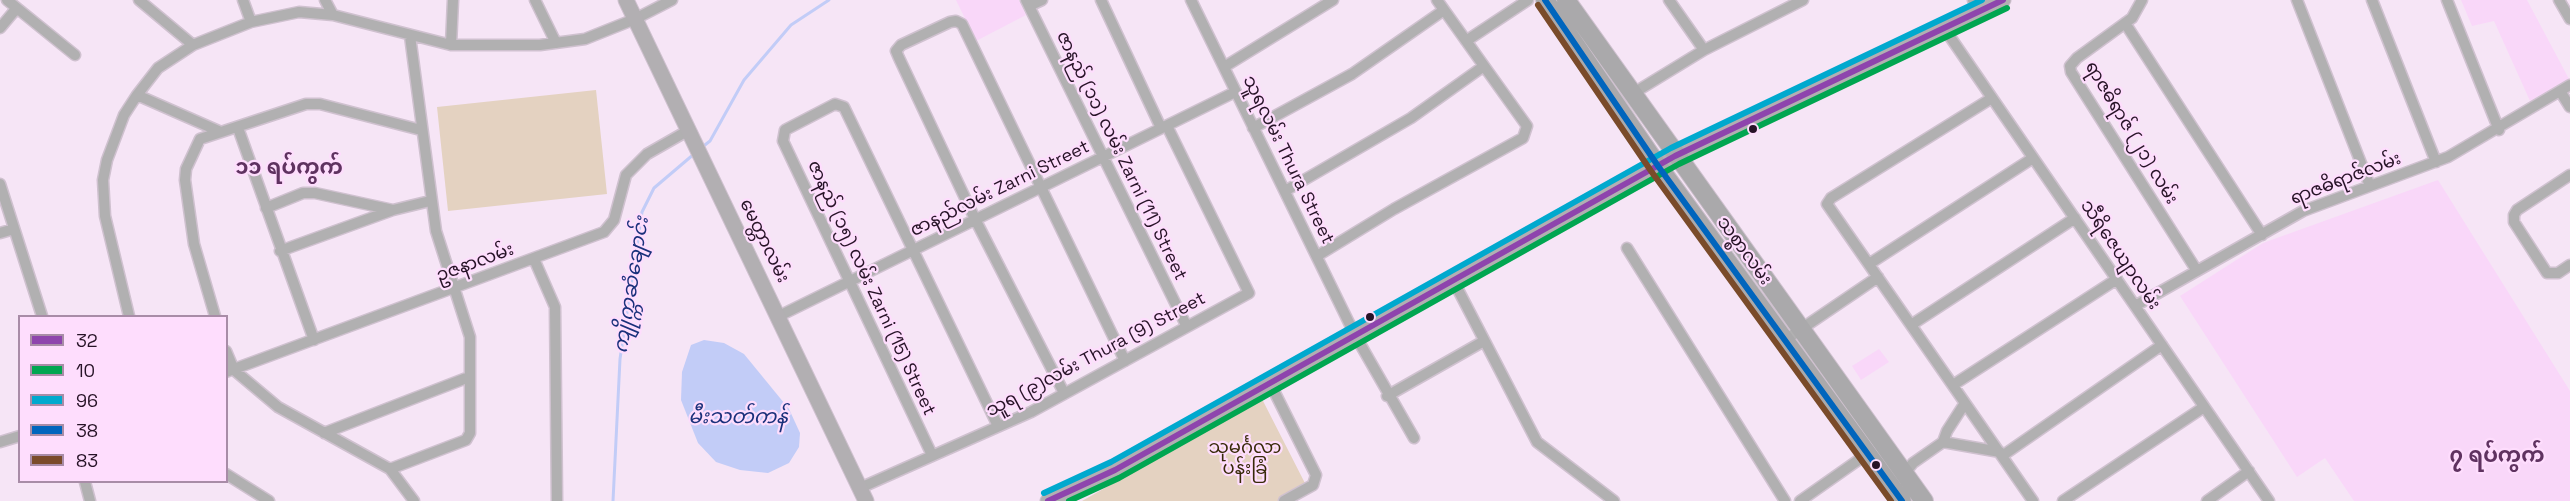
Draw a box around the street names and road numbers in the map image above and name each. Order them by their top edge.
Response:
street label: ဇာနည် (၁၁) လမ်း Zarni (11) Street [1051,28,1191,284]
street label: ရာဇဓိရာဇ် (၂၁) လမ်း [2080,58,2182,208]
street label: သူရလမ်း Thura Street [1238,72,1338,248]
street label: ဇာနည်လမ်း Zarni Street [907,136,1093,242]
street label: ရာဇဓိရာဇ်လမ်း [2288,148,2404,210]
street label: ဇာနည် (၁၅) လမ်း Zarni (15) Street [802,157,940,419]
street label: မေတ္တာလမ်း [734,196,794,286]
street label: သီရိဇေယျာလမ်း [2075,196,2165,314]
street label: သစ္စာလမ်း [1712,213,1776,289]
street label: ဥဇနာလမ်း [433,239,517,287]
street label: သူရ (၉)လမ်း Thura (9) Street [983,288,1209,422]

